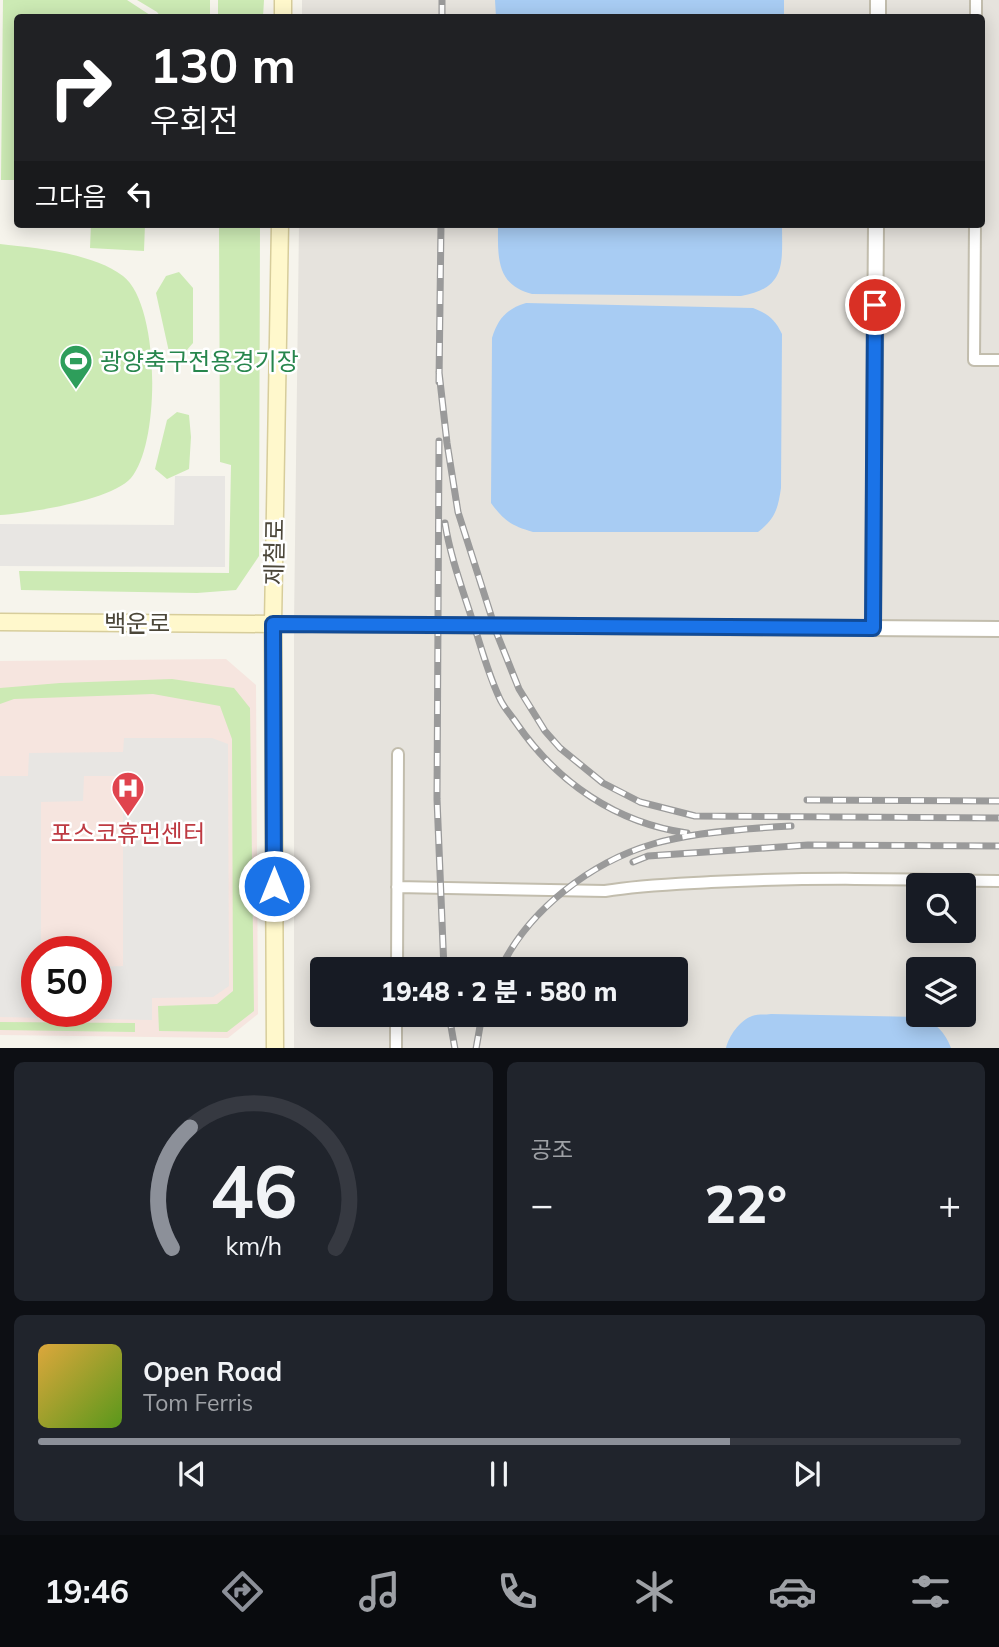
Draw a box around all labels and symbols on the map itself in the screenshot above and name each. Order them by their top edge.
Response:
pin [845,275,905,335]
sports icon: 광양축구전용경기장 [57,342,95,391]
place label: 광양축구전용경기장 [100,346,299,376]
street label: 제철로 [258,519,290,585]
street label: 백운로 [104,608,170,638]
hospital icon: 포스코휴먼센터 [109,769,147,818]
place label: 포스코휴먼센터 [51,818,205,848]
position arrow [237,849,311,923]
speed limit sign: 50 [21,936,112,1027]

